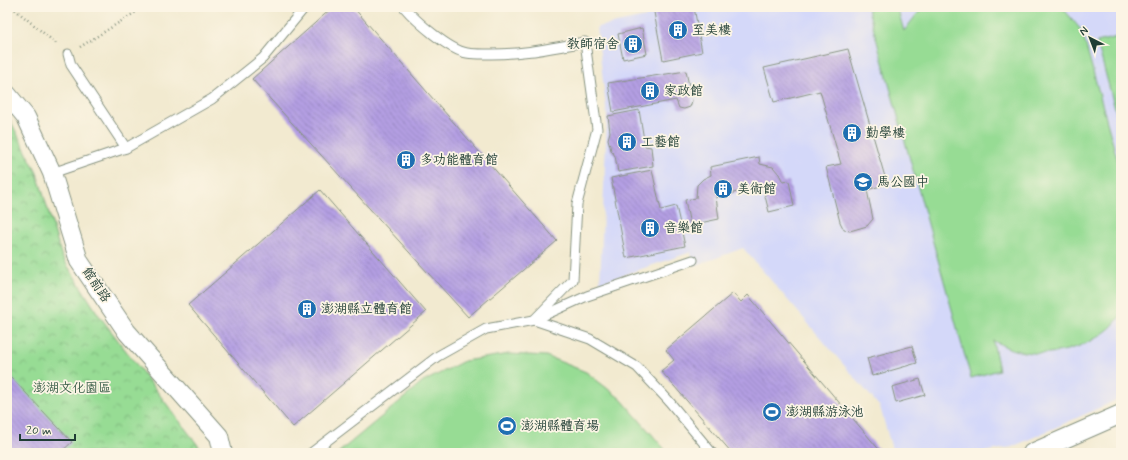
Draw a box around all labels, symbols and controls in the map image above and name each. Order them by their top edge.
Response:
north arrow [1070,18,1110,58]
building icon: 至美樓 [667,19,689,41]
place label: 至美樓 [692,22,731,39]
text: N [1077,24,1091,39]
building icon: 教師宿舍 [622,33,644,55]
place label: 教師宿舍 [567,36,619,53]
building icon: 家政館 [639,80,661,102]
place label: 家政館 [664,83,703,100]
building icon: 勤學樓 [841,122,863,144]
place label: 勤學樓 [866,125,905,142]
building icon: 工藝館 [616,131,638,153]
place label: 工藝館 [641,134,680,151]
building icon: 多功能體育館 [395,149,417,171]
place label: 多功能體育館 [420,152,498,169]
school or university icon: 馬公國中 [852,171,874,193]
place label: 馬公國中 [877,174,929,191]
building icon: 美術館 [712,178,734,200]
place label: 美術館 [737,181,776,198]
building icon: 音樂館 [639,217,661,239]
place label: 音樂館 [664,220,703,237]
street label: 館前路 [78,264,114,306]
building icon: 澎湖縣立體育館 [296,298,318,320]
place label: 澎湖縣立體育館 [321,301,412,318]
park label: 澎湖文化園區 [33,380,111,397]
sports icon: 澎湖縣游泳池 [761,401,783,423]
place label: 澎湖縣游泳池 [786,404,864,421]
sports icon: 澎湖縣體育場 [496,415,518,437]
scale bar [20,416,75,442]
place label: 澎湖縣體育場 [521,418,599,435]
text: 20 m [26,423,52,439]

